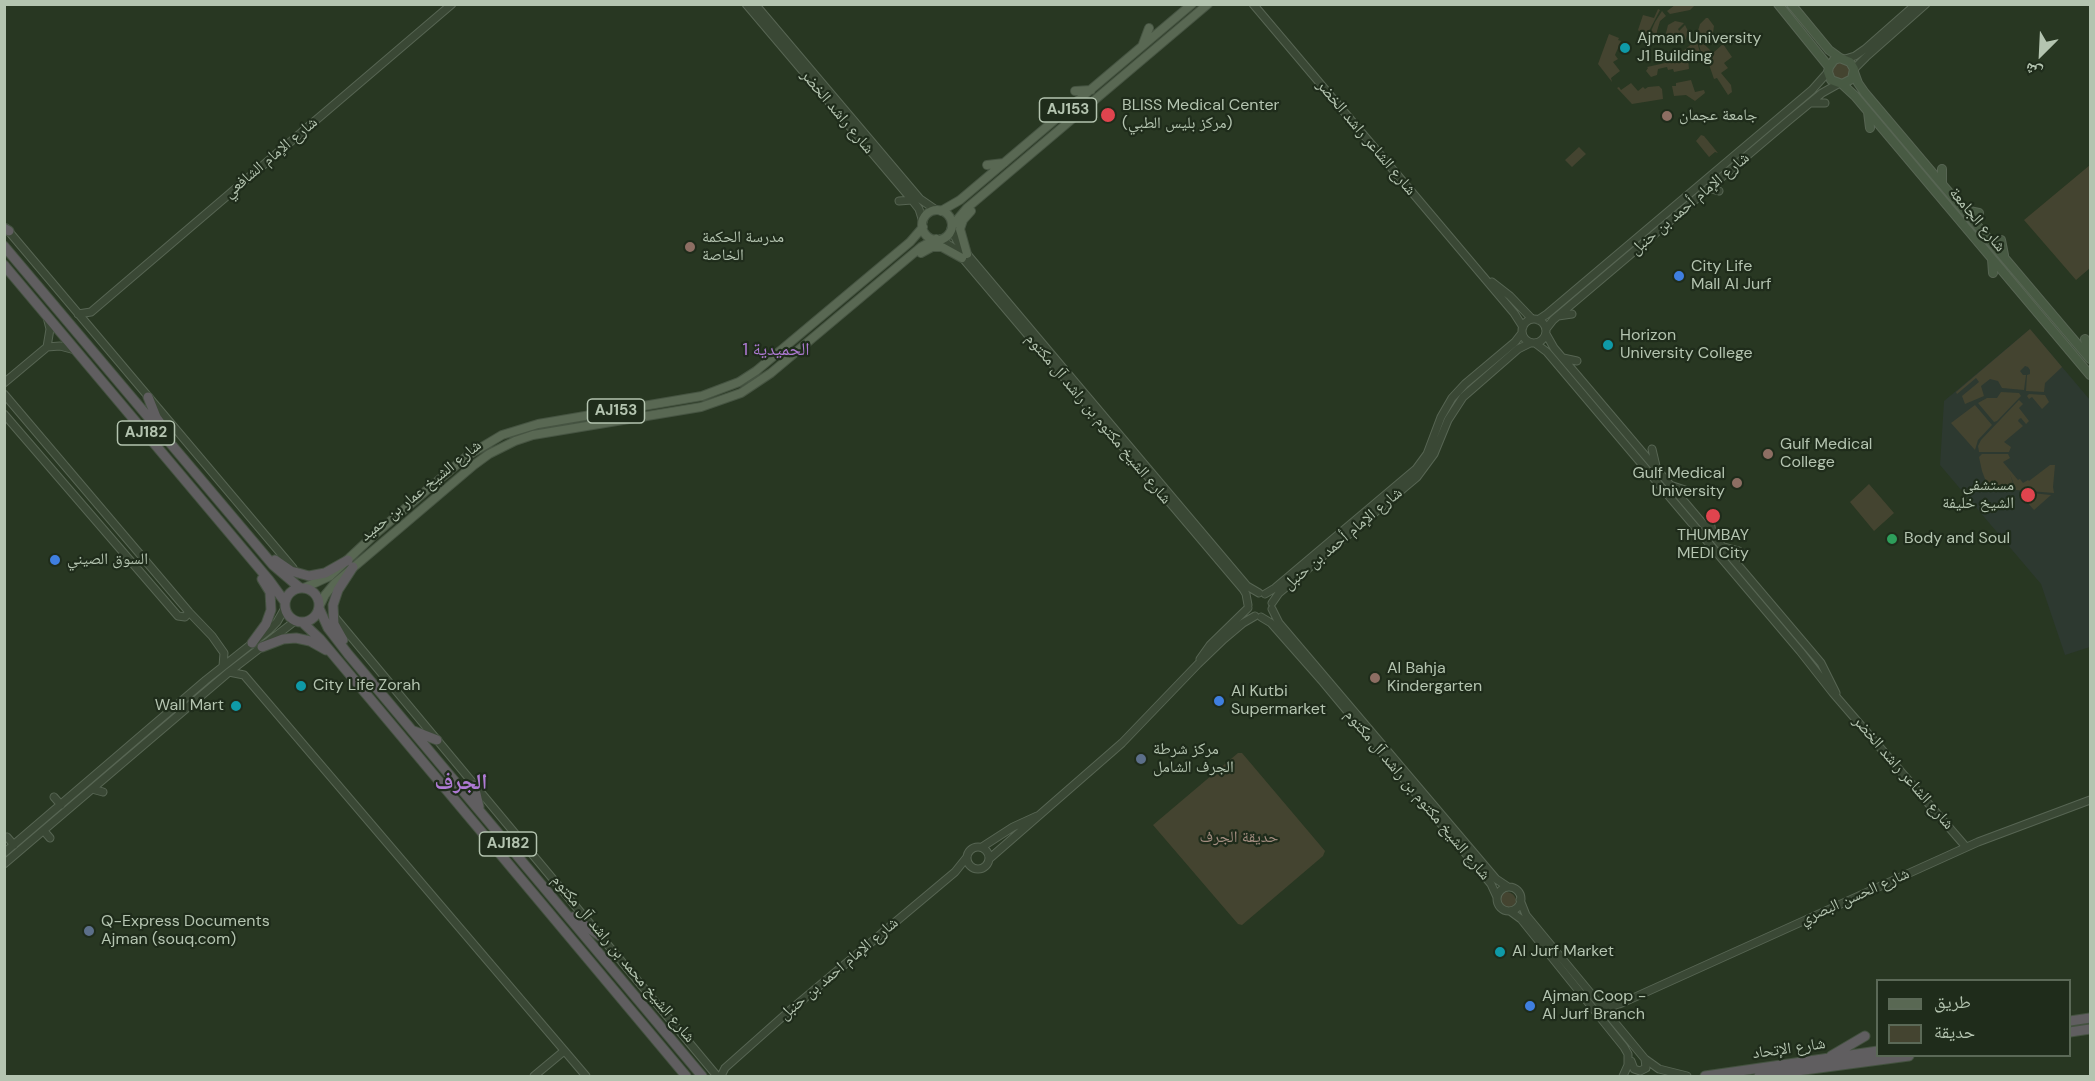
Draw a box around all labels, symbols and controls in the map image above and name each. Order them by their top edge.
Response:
north arrow [2011,24,2071,84]
place label: Ajman University J1 Building [1637,29,1761,67]
marker: Ajman University J1 Building [1618,41,1632,55]
text: ش [2021,58,2046,84]
street label: شارع راشد الخضر [796,66,878,158]
street label: شارع الشاعر راشد الخضر [1312,77,1420,199]
place label: BLISS Medical Center (مركز بليس الطبي) [1122,96,1280,134]
road number: AJ153 [1040,98,1096,122]
marker: BLISS Medical Center (مركز بليس الطبي) [1099,106,1117,124]
place label: جامعة عجمان [1679,106,1757,126]
marker: جامعة عجمان [1660,109,1674,123]
street label: شارع الإمام الشافعي [220,113,322,203]
street label: شارع الإمام أحمد بن حنبل [1627,149,1753,259]
street label: شارع الجامعة [1945,184,2009,256]
place label: مدرسة الحكمة الخاصة [702,228,784,266]
marker: مدرسة الحكمة الخاصة [683,240,697,254]
place label: City Life Mall Al Jurf [1691,257,1772,295]
marker: City Life Mall Al Jurf [1672,269,1686,283]
place label: Horizon University College [1620,326,1753,364]
street label: شارع الشيخ مكتوم بن راشد آل مكتوم [1021,330,1175,508]
marker: Horizon University College [1601,338,1615,352]
district label: الحميدية 1 [742,339,810,361]
road number: AJ153 [588,399,644,423]
road number: AJ182 [118,421,174,445]
place label: Gulf Medical College [1780,435,1872,473]
street label: شارع الشيخ عمار بن حميد [356,436,486,546]
marker: Gulf Medical College [1761,447,1775,461]
place label: Gulf Medical University [1633,464,1725,502]
marker: Gulf Medical University [1730,476,1744,490]
place label: مستشفى الشيخ خليفة [1942,476,2014,514]
street label: شارع الإمام أحمد بن حنبل [1280,484,1406,594]
marker: مستشفى الشيخ خليفة [2019,486,2037,504]
marker: THUMBAY MEDI City [1704,507,1722,525]
place label: THUMBAY MEDI City [1677,526,1749,564]
place label: Body and Soul [1904,529,2010,549]
marker: Body and Soul [1885,532,1899,546]
place label: السوق الصيني [67,550,148,570]
marker: السوق الصيني [48,553,62,567]
place label: Al Bahja Kindergarten [1387,659,1482,697]
marker: Al Bahja Kindergarten [1368,671,1382,685]
place label: City Life Zorah [313,676,420,696]
marker: City Life Zorah [294,679,308,693]
place label: Al Kutbi Supermarket [1231,682,1326,720]
marker: Al Kutbi Supermarket [1212,694,1226,708]
place label: Wall Mart [155,696,224,716]
marker: Wall Mart [229,699,243,713]
street label: شارع الشيخ مكتوم بن راشد آل مكتوم [1340,706,1494,884]
street label: شارع الشاعر راشد الخضر [1848,712,1958,834]
place label: مركز شرطة الجرف الشامل [1153,740,1234,778]
marker: مركز شرطة الجرف الشامل [1134,752,1148,766]
district label: الجرف [435,770,487,796]
park label: حديقة الجرف [1200,828,1278,848]
road number: AJ182 [480,832,536,856]
street label: شارع الحسن البصري [1797,864,1913,930]
street label: شارع الشيخ محمد بن راشد آل مكتوم [547,871,699,1047]
place label: Q-Express Documents Ajman (souq.com) [101,912,270,950]
street label: شارع الإمام احمد بن حنبل [776,914,902,1024]
marker: Q-Express Documents Ajman (souq.com) [82,924,96,938]
place label: Al Jurf Market [1512,942,1614,962]
marker: Al Jurf Market [1493,945,1507,959]
legend [1876,979,2071,1057]
place label: Ajman Coop - Al Jurf Branch [1542,987,1646,1025]
text: طريق [1934,990,1971,1014]
marker: Ajman Coop - Al Jurf Branch [1523,999,1537,1013]
text: حديقة [1934,1020,1975,1044]
street label: شارع الإتحاد [1751,1034,1827,1064]

